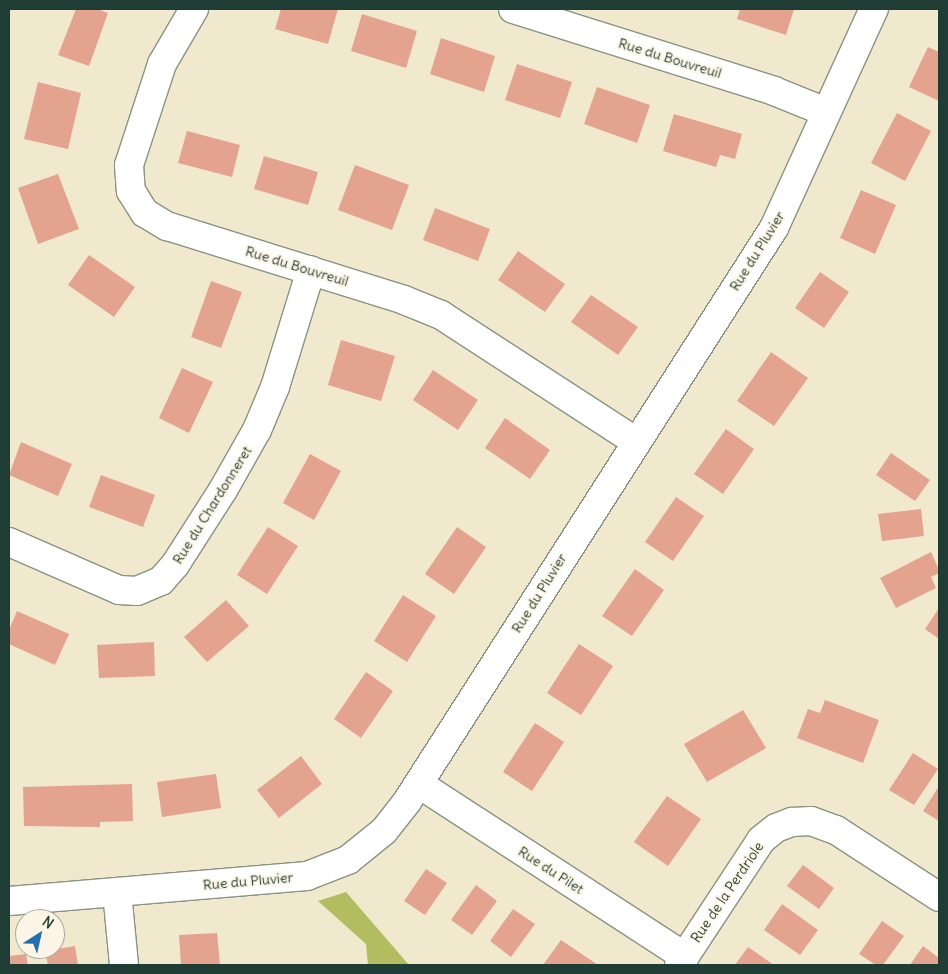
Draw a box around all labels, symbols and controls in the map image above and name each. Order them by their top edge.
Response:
street label: Rue du Bouvreuil [616,34,724,82]
street label: Rue du Pluvier [726,208,788,294]
street label: Rue du Bouvreuil [243,242,351,290]
street label: Rue du Chardonneret [169,443,255,567]
street label: Rue du Pluvier [508,550,570,636]
street label: Rue de la Perdriole [687,838,767,946]
street label: Rue du Pilet [515,843,587,897]
street label: Rue du Pluvier [202,869,294,893]
north arrow [15,909,65,959]
text: N [39,912,57,933]

